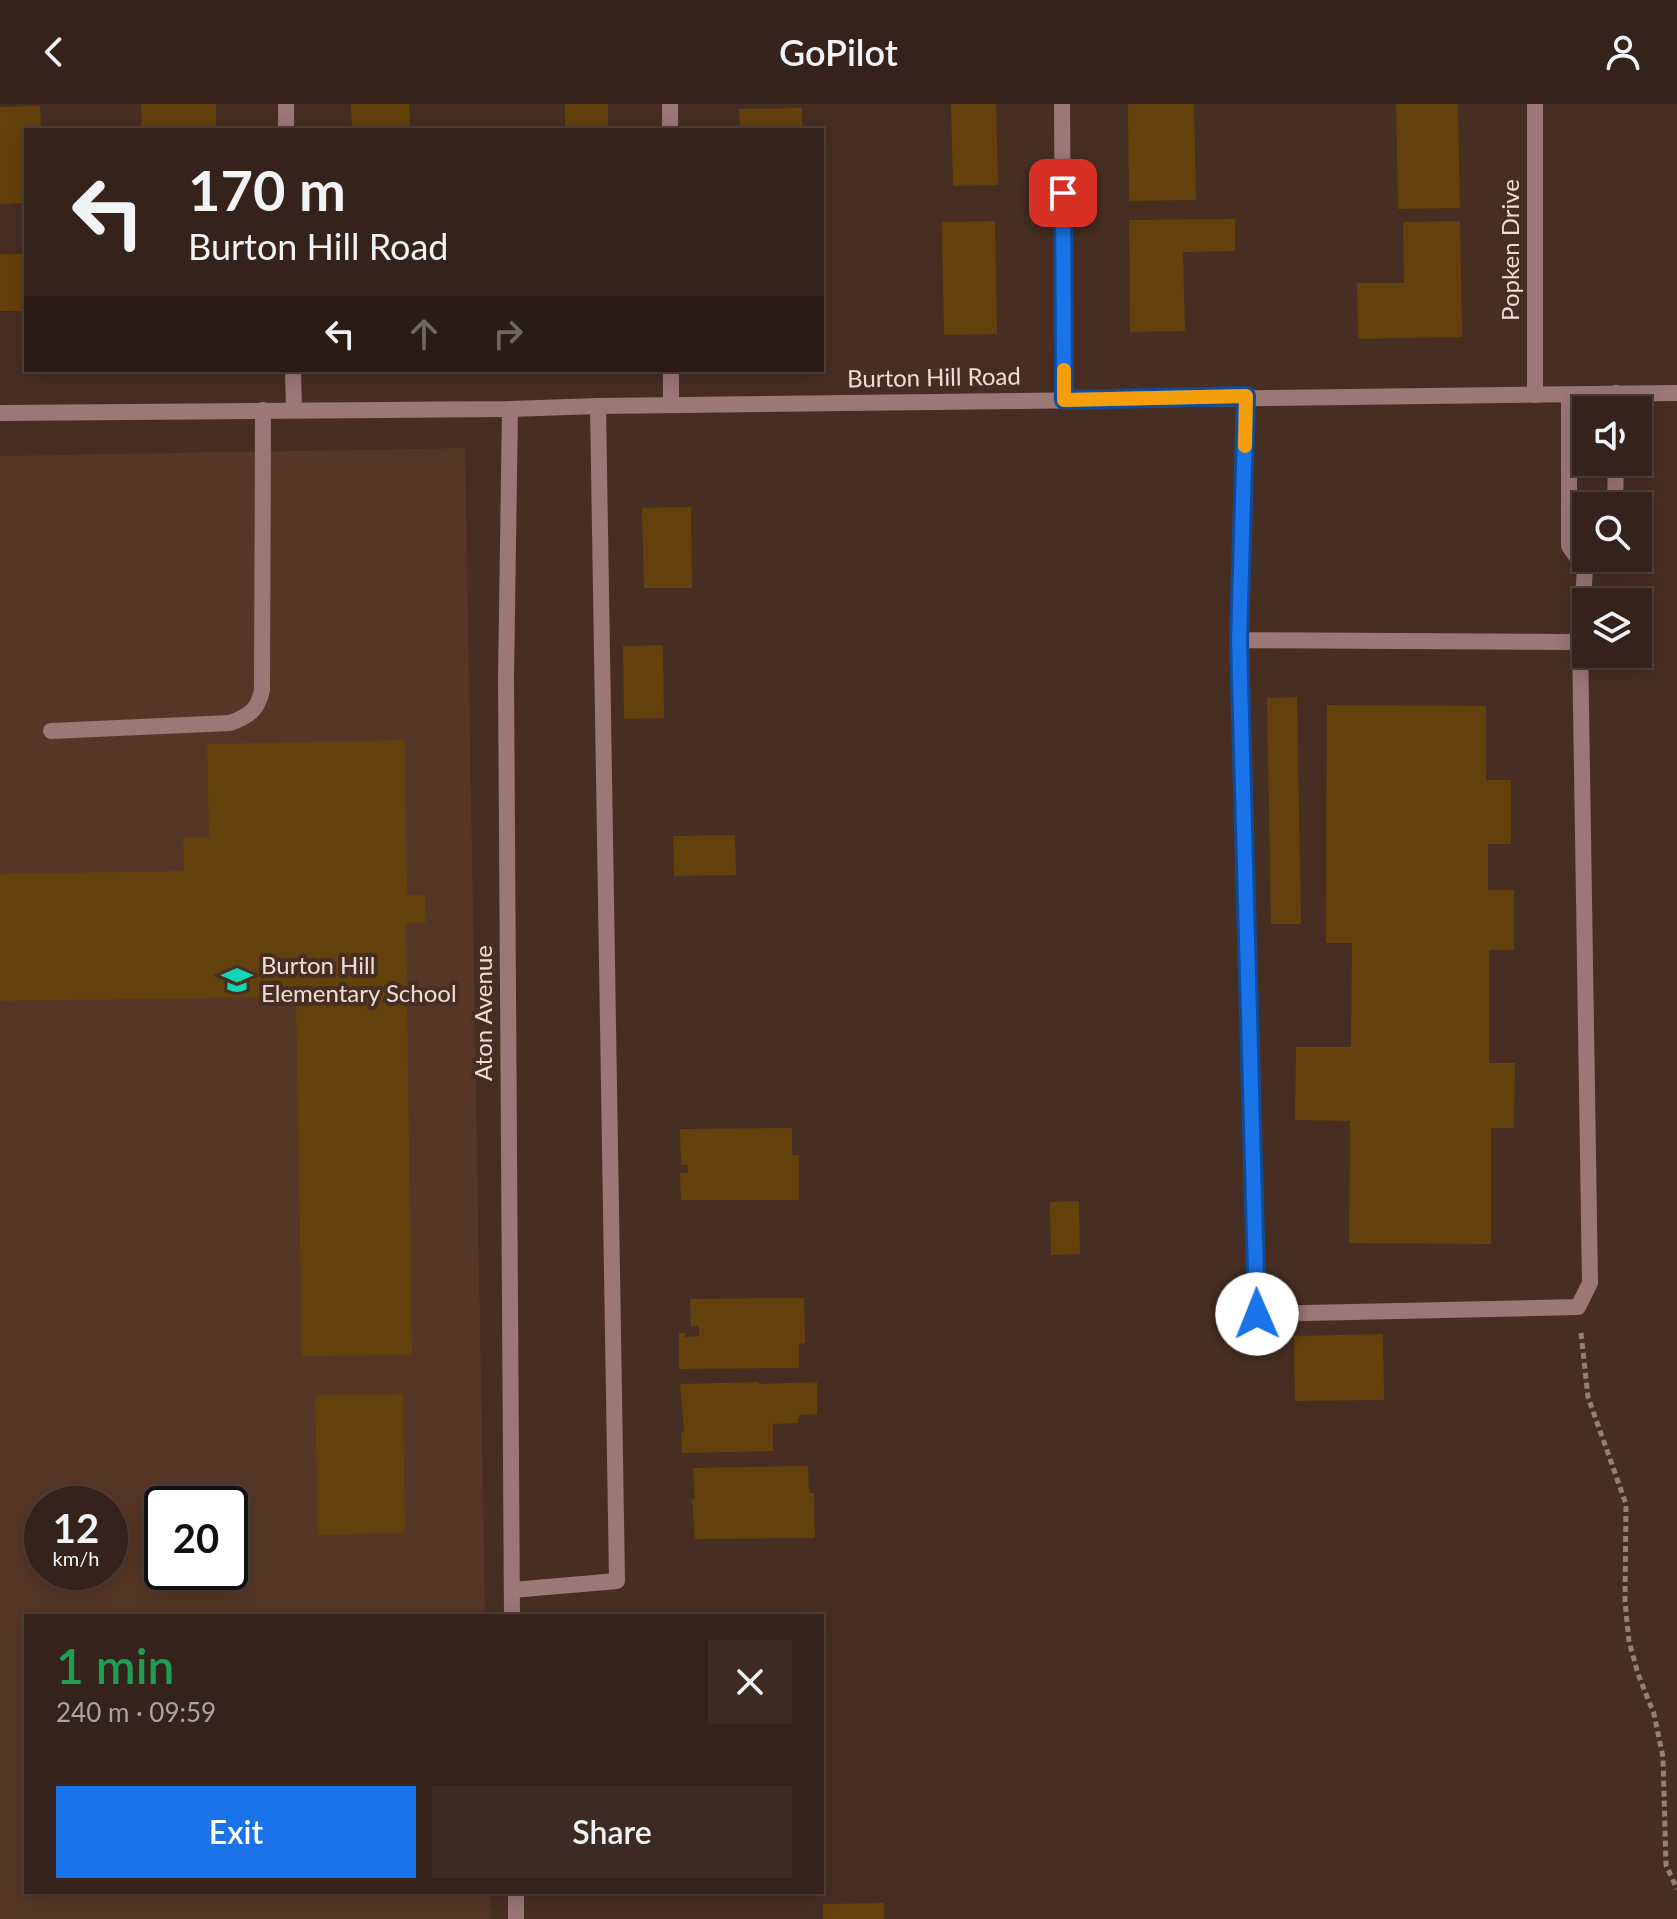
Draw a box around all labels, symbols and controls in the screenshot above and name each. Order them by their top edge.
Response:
icon: back [32,30,76,74]
text: GoPilot [779,30,898,74]
icon: person [1601,30,1645,74]
text: 170 m [188,156,346,223]
pin [1029,159,1097,227]
icon: left [56,160,160,264]
icon: arrive [1041,171,1085,215]
street label: Popken Drive [1495,179,1524,321]
text: Burton Hill Road [188,224,449,268]
icon: left [318,312,362,356]
icon: ahead [402,312,446,356]
icon: right [486,312,530,356]
street label: Burton Hill Road [847,360,1021,393]
map controls [1572,396,1652,668]
button: sound [1572,396,1652,476]
button: search [1572,492,1652,572]
button: layers [1572,588,1652,668]
street label: Aton Avenue [468,945,497,1081]
place label: Burton Hill Elementary School [261,950,457,1007]
school or university icon: Burton Hill Elementary School [220,963,254,997]
position arrow [1215,1272,1299,1356]
speed limit sign: 20 [144,1486,248,1590]
text: 12 [53,1504,99,1552]
text: km/h [53,1546,99,1570]
text: 1 min [56,1637,174,1694]
button: close [708,1640,792,1724]
text: 240 m · 09:59 [56,1696,216,1728]
button: Exit [56,1786,416,1878]
button: Share [432,1786,792,1878]

